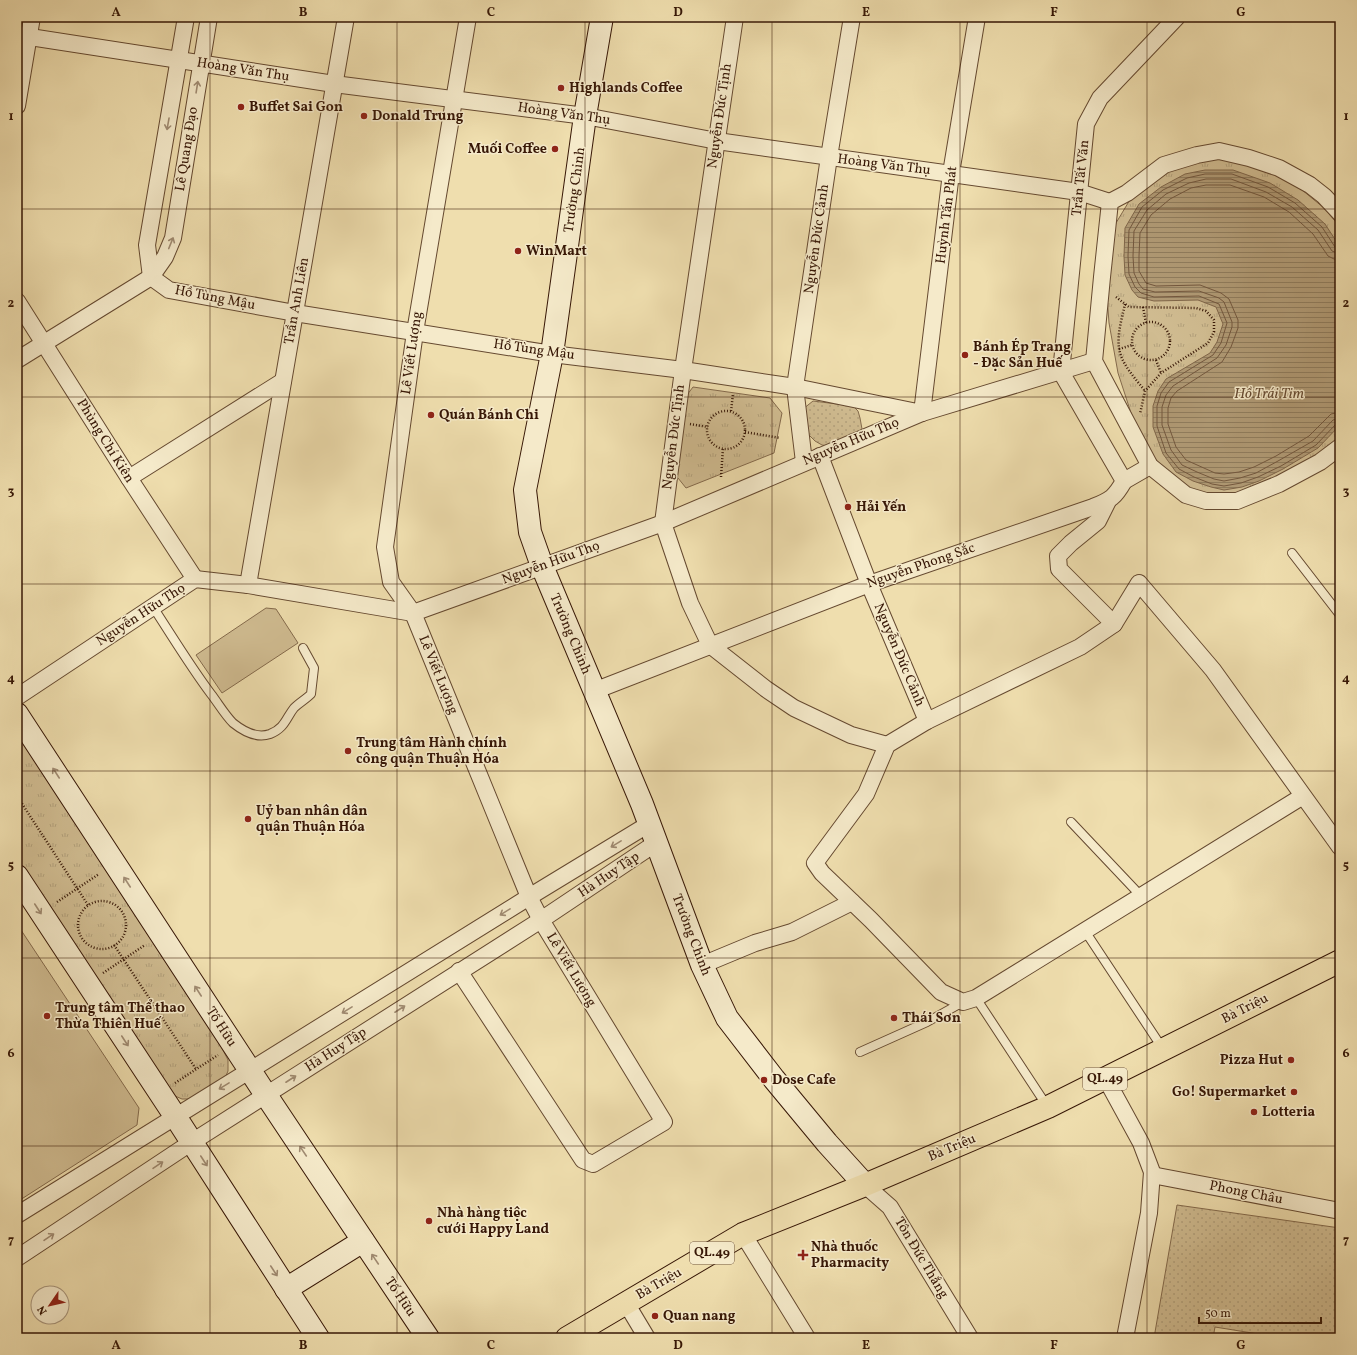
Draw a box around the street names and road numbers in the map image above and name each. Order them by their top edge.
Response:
street label: Hoàng Văn Thụ [195,53,291,87]
street label: Nguyễn Đức Tịnh [703,62,737,170]
street label: Hoàng Văn Thụ [516,98,612,130]
street label: Lê Quang Đạo [171,105,203,193]
street label: Trần Tất Văn [1068,139,1094,217]
street label: Trường Chinh [560,146,590,234]
street label: Hoàng Văn Thụ [836,150,932,180]
street label: Huỳnh Tấn Phát [932,165,962,265]
street label: Nguyễn Đức Cảnh [800,183,834,295]
street label: Trần Anh Liên [280,256,314,346]
street label: Hồ Tùng Mậu [173,281,257,315]
street label: Lê Viết Lượng [397,310,427,396]
street label: Hồ Tùng Mậu [492,335,576,365]
street label: Nguyễn Đức Tịnh [658,383,690,491]
street label: Phùng Chí Kiên [72,395,138,487]
street label: Nguyễn Hữu Thọ [800,413,902,471]
street label: Nguyễn Hữu Thọ [499,536,603,590]
street label: Nguyễn Phong Sắc [864,539,978,593]
street label: Nguyễn Hữu Thọ [93,579,189,651]
street label: Trường Chinh [544,591,596,677]
street label: Nguyễn Đức Cảnh [869,600,929,710]
street label: Lê Viết Lượng [414,633,462,717]
street label: Hà Huy Tập [575,847,643,903]
street label: Trường Chinh [667,891,715,979]
street label: Lê Viết Lượng [541,929,601,1011]
street label: Bà Triệu [1218,989,1272,1029]
street label: Tố Hữu [201,1003,241,1051]
street label: Hà Huy Tập [301,1023,371,1077]
road number: QL.49 [1083,1068,1127,1090]
street label: Bà Triệu [925,1129,979,1167]
street label: Phong Châu [1208,1177,1285,1209]
street label: Tôn Đức Thắng [889,1214,953,1302]
road number: QL.49 [690,1242,734,1264]
street label: Bà Triệu [632,1263,686,1305]
street label: Tố Hữu [380,1273,420,1321]

